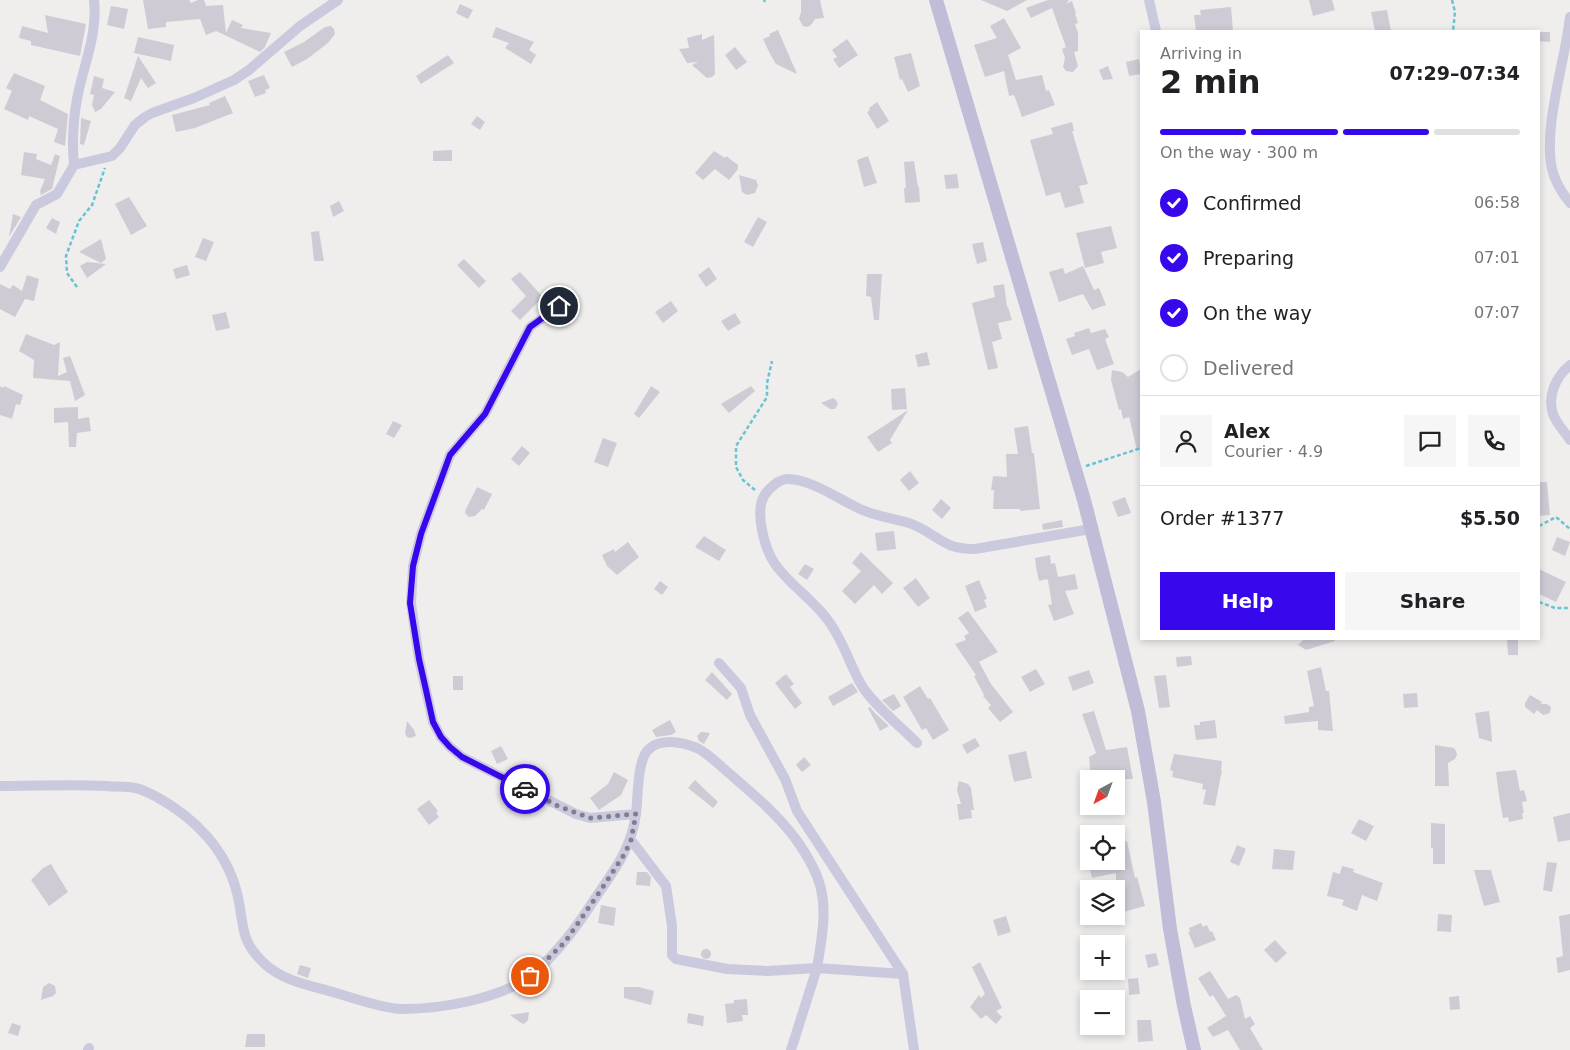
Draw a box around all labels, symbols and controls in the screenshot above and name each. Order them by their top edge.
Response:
text: Arriving in [1160,44,1242,63]
text: 07:29–07:34 [1390,62,1520,84]
text: 2 min [1160,63,1261,101]
text: On the way · 300 m [1160,143,1318,162]
icon: check [1160,189,1188,217]
text: Confirmed [1203,192,1302,214]
text: 06:58 [1474,193,1520,212]
icon: check [1160,244,1188,272]
text: Preparing [1203,247,1294,269]
text: 07:01 [1474,248,1520,267]
pin [538,285,580,327]
icon: home [545,292,573,320]
icon: check [1160,299,1188,327]
text: On the way [1203,302,1312,324]
text: 07:07 [1474,303,1520,322]
text: Delivered [1203,357,1294,379]
button: person [1160,415,1212,467]
button: chat [1404,415,1456,467]
button: phone [1468,415,1520,467]
text: Alex [1224,420,1270,442]
text: Courier · 4.9 [1224,442,1323,461]
text: Order #1377 [1160,507,1284,529]
text: $5.50 [1460,507,1520,529]
button: Help [1160,572,1335,630]
button: Share [1345,572,1520,630]
courier [500,764,550,814]
north arrow [1080,770,1125,815]
map controls [1080,770,1125,1035]
icon: car [511,775,539,803]
button: locate [1080,825,1125,870]
button: layers [1080,880,1125,925]
button: + [1080,935,1125,980]
pin [509,955,551,997]
icon: bag [516,962,544,990]
button: − [1080,990,1125,1035]

